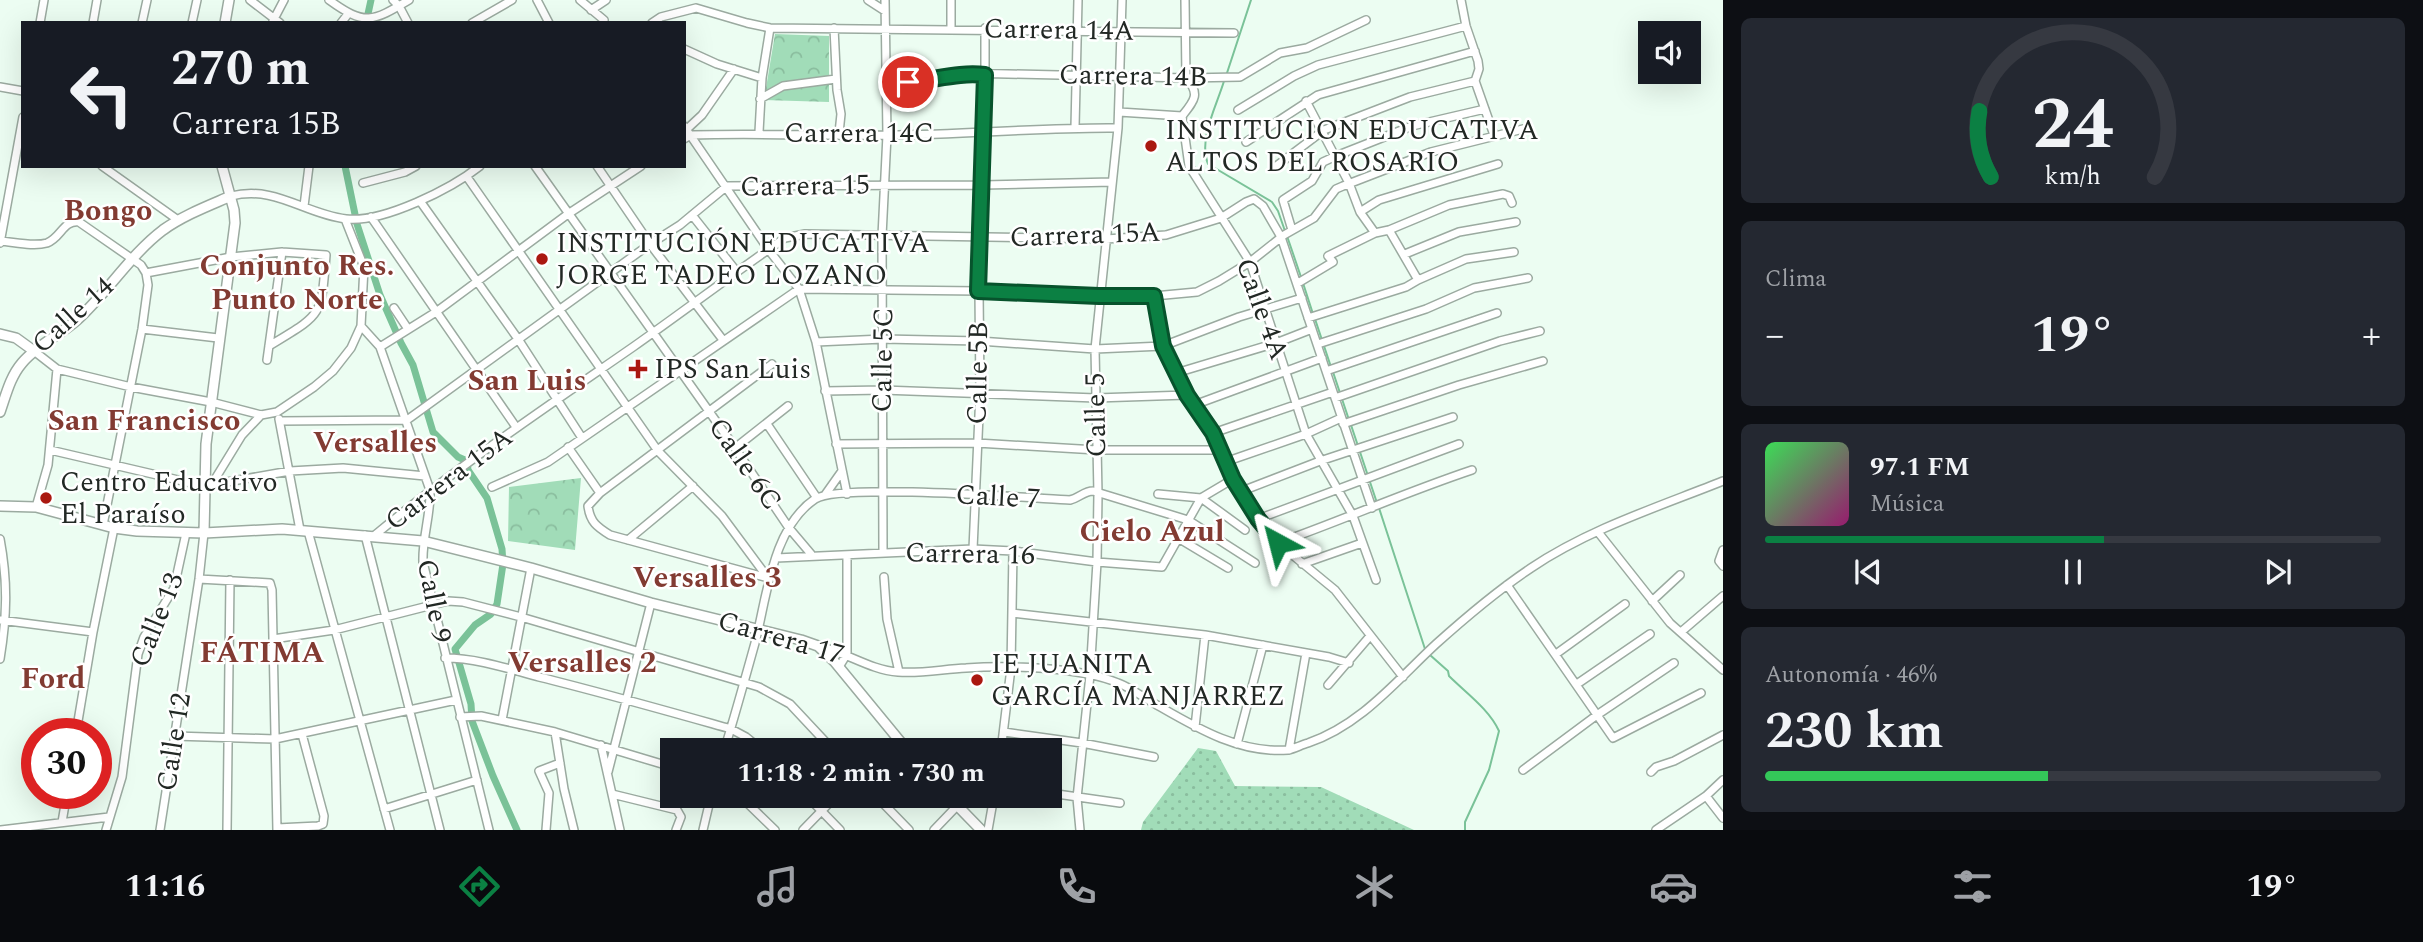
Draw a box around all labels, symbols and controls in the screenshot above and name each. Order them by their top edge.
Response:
street label: Carrera 14A [983,7,1135,53]
map controls [1638,21,1701,84]
button: sound [1638,21,1701,84]
text: 270 m [171,32,310,107]
icon: left [56,49,147,140]
pin [878,52,938,112]
street label: Carrera 14B [1058,53,1208,99]
icon: arrive [889,63,927,101]
text: 24 [2032,70,2114,181]
text: Carrera 15B [171,100,341,149]
place label: INSTITUCION EDUCATIVA ALTOS DEL ROSARIO [1165,109,1539,184]
street label: Carrera 14C [784,112,934,155]
marker: INSTITUCION EDUCATIVA ALTOS DEL ROSARIO [1143,138,1159,154]
text: km/h [2045,157,2101,195]
street label: Carrera 15 [740,163,870,209]
district label: Bongo [63,188,153,234]
street label: Carrera 15A [1009,211,1161,259]
place label: INSTITUCIÓN EDUCATIVA JORGE TADEO LOZANO [556,222,930,297]
district label: Conjunto Res. Punto Norte [199,243,395,323]
marker: INSTITUCIÓN EDUCATIVA JORGE TADEO LOZANO [534,251,550,267]
street label: Calle 4A [1224,252,1300,366]
text: Clima [1765,262,1827,297]
street label: Calle 14 [22,266,124,364]
text: 19° [2031,296,2115,375]
street label: Calle 5C [861,307,905,413]
text: − [1765,307,1784,365]
text: + [2362,307,2381,365]
street label: Calle 5B [956,321,1000,425]
place label: IPS San Luis [654,348,811,391]
district label: San Luis [467,358,587,404]
marker: IPS San Luis [628,359,648,379]
street label: Calle 5 [1074,372,1118,458]
district label: San Francisco [48,398,240,444]
street label: Calle 6C [697,409,793,519]
street label: Carrera 15A [376,416,522,542]
district label: Versalles [313,420,437,466]
text: 97.1 FM [1870,447,1970,487]
place label: Centro Educativo El Paraíso [60,461,278,536]
street label: Calle 7 [954,473,1042,521]
text: Música [1870,487,1944,522]
marker: Centro Educativo El Paraíso [38,490,54,506]
position arrow [1241,506,1315,580]
district label: Cielo Azul [1079,509,1225,555]
street label: Carrera 16 [905,531,1035,577]
icon: previous [1849,553,1887,591]
icon: pause [2054,553,2092,591]
icon: next [2259,553,2297,591]
street label: Calle 9 [405,555,463,647]
district label: Versalles 3 [632,555,782,601]
street label: Calle 13 [119,566,195,674]
street label: Carrera 17 [713,599,849,677]
district label: FÁTIMA [199,630,325,676]
district label: Versalles 2 [507,640,657,686]
place label: IE JUANITA GARCÍA MANJARREZ [991,643,1285,718]
district label: Ford [20,656,86,702]
text: Autonomía · 46% [1765,658,1937,693]
marker: IE JUANITA GARCÍA MANJARREZ [969,672,985,688]
street label: Calle 12 [145,690,203,794]
text: 230 km [1765,692,1944,771]
speed limit sign: 30 [21,718,112,809]
text: 11:18 · 2 min · 730 m [737,753,985,793]
text: 11:16 [125,862,205,911]
icon: directions [455,862,504,911]
icon: music [753,862,802,911]
icon: phone [1052,862,1101,911]
icon: climate [1350,862,1399,911]
icon: car [1649,862,1698,911]
icon: filters [1948,862,1997,911]
text: 19° [2246,862,2298,911]

